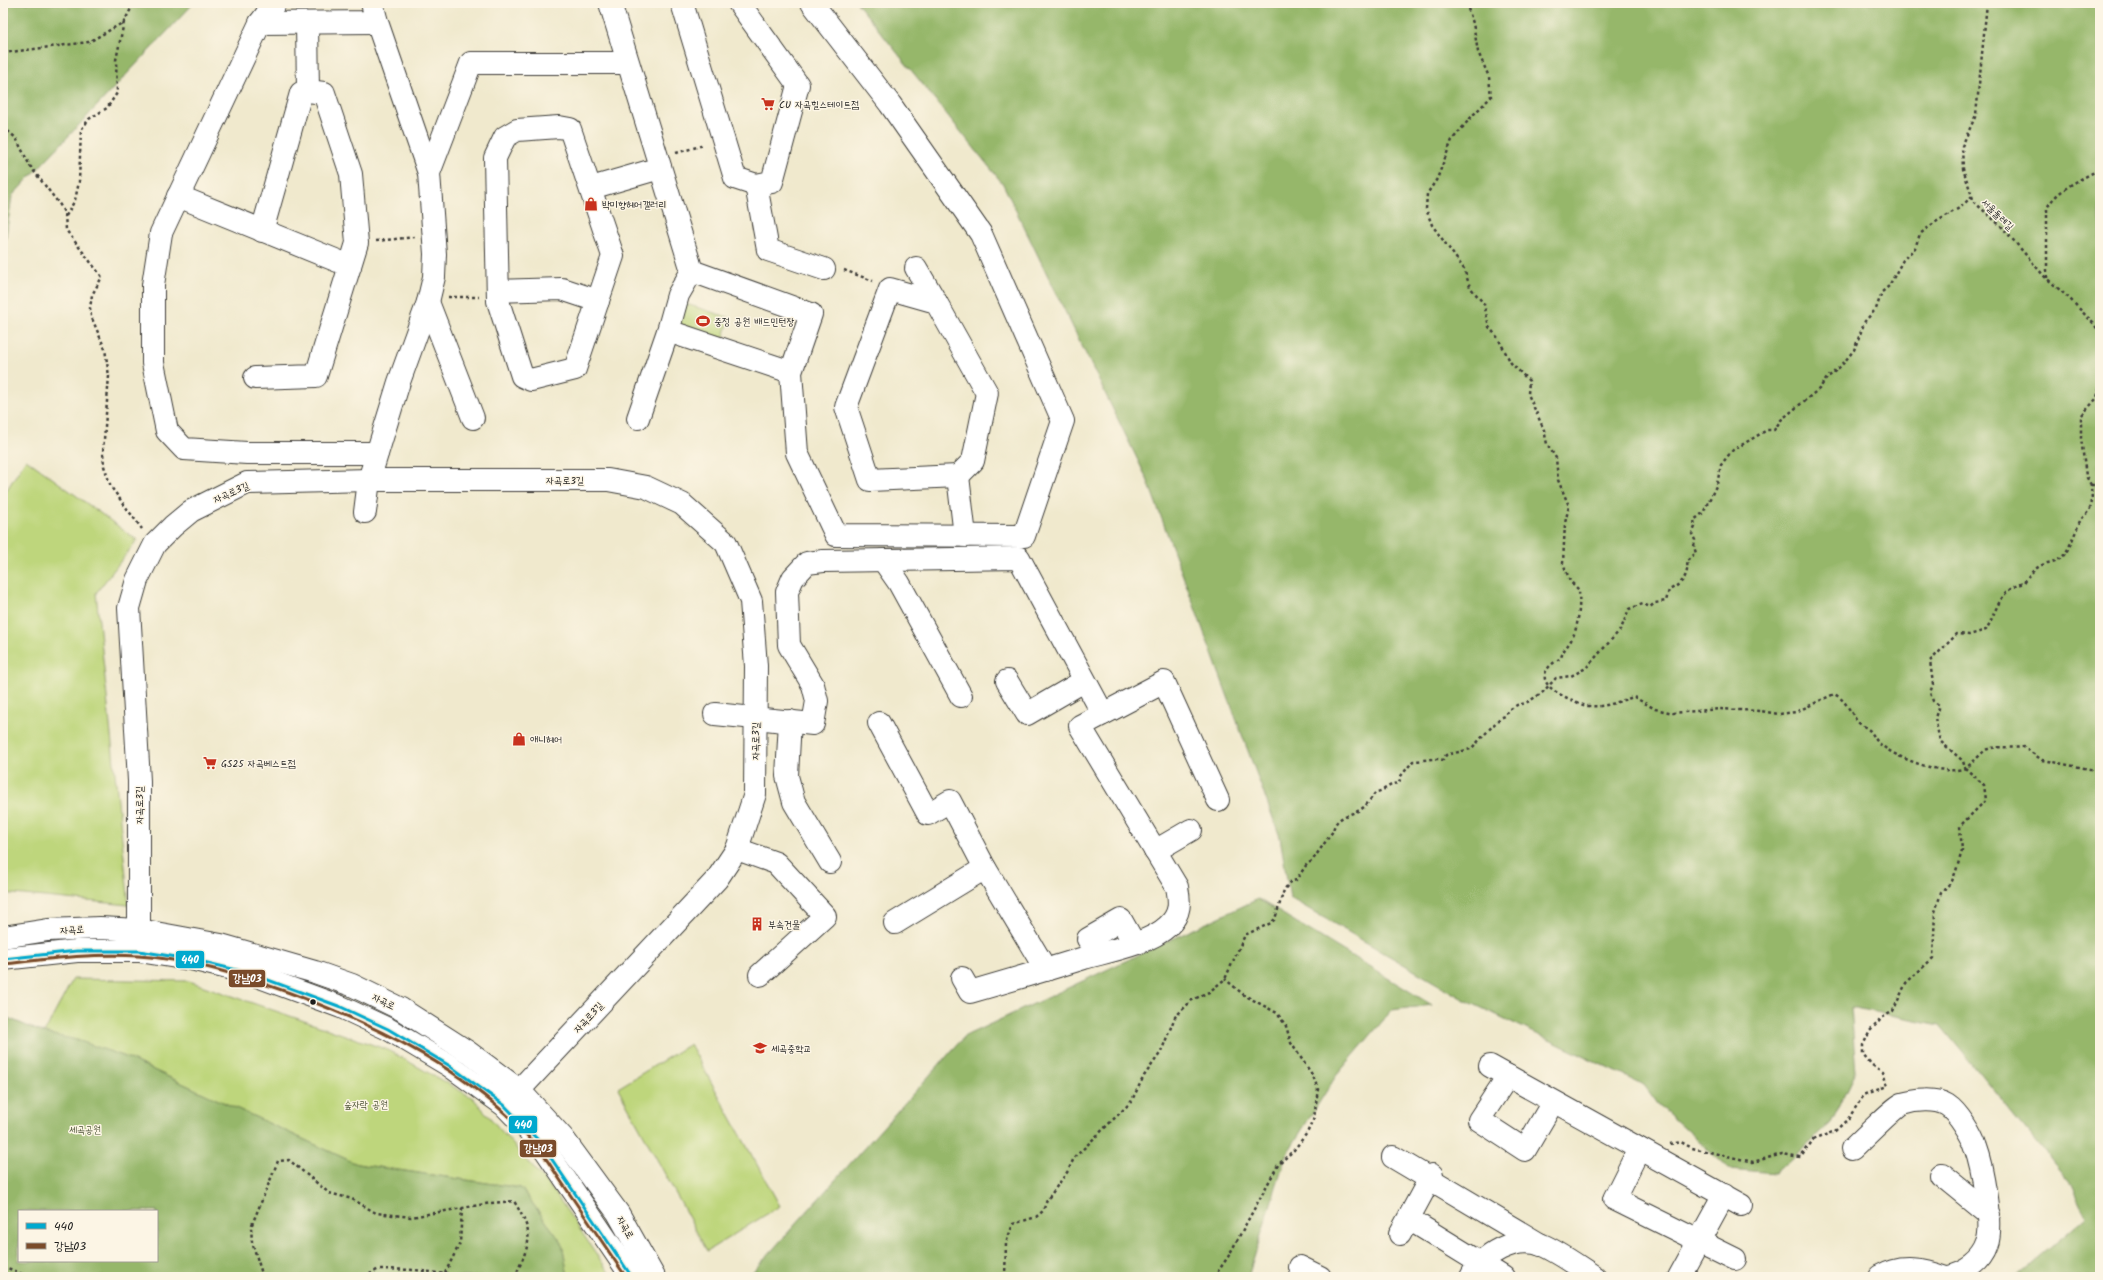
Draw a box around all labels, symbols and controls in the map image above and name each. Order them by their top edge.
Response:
supermarket icon: CU 자곡힐스테이트점 [760,96,776,112]
place label: CU 자곡힐스테이트점 [779,97,859,113]
street label: 서울둘레길 [1977,195,2017,234]
shop icon: 박미향헤어갤러리 [583,196,599,212]
place label: 박미향헤어갤러리 [602,197,666,213]
sports icon: 중정 공원 배드민턴장 [695,313,711,329]
place label: 중정 공원 배드민턴장 [714,314,794,330]
street label: 자곡로3길 [546,473,584,489]
street label: 자곡로3길 [211,478,252,508]
street label: 자곡로3길 [748,722,764,760]
shop icon: 애니헤어 [511,731,527,747]
place label: 애니헤어 [530,732,562,748]
supermarket icon: GS25 자곡베스트점 [202,755,218,771]
place label: GS25 자곡베스트점 [221,756,296,772]
street label: 자곡로3길 [132,786,148,824]
building icon: 부속건물 [749,916,765,932]
place label: 부속건물 [768,917,800,933]
street label: 자곡로 [60,921,85,939]
line badge: 440 [175,950,205,969]
text: 440 [181,951,199,969]
line badge: 강남03 [228,969,266,988]
text: 강남03 [232,970,262,988]
street label: 자곡로 [369,989,398,1014]
unlabelled marker [308,997,318,1007]
street label: 자곡로3길 [570,998,608,1037]
school or university icon: 세곡중학교 [752,1040,768,1056]
place label: 세곡중학교 [771,1041,811,1057]
park label: 숲자락 공원 [344,1097,388,1113]
line badge: 440 [508,1115,538,1134]
text: 440 [514,1116,532,1134]
park label: 세곡공원 [69,1122,101,1138]
line badge: 강남03 [519,1139,557,1158]
text: 강남03 [523,1140,553,1158]
legend [18,1210,158,1262]
street label: 자곡로 [612,1213,638,1242]
text: 440 [54,1217,73,1236]
text: 강남03 [54,1237,86,1256]

